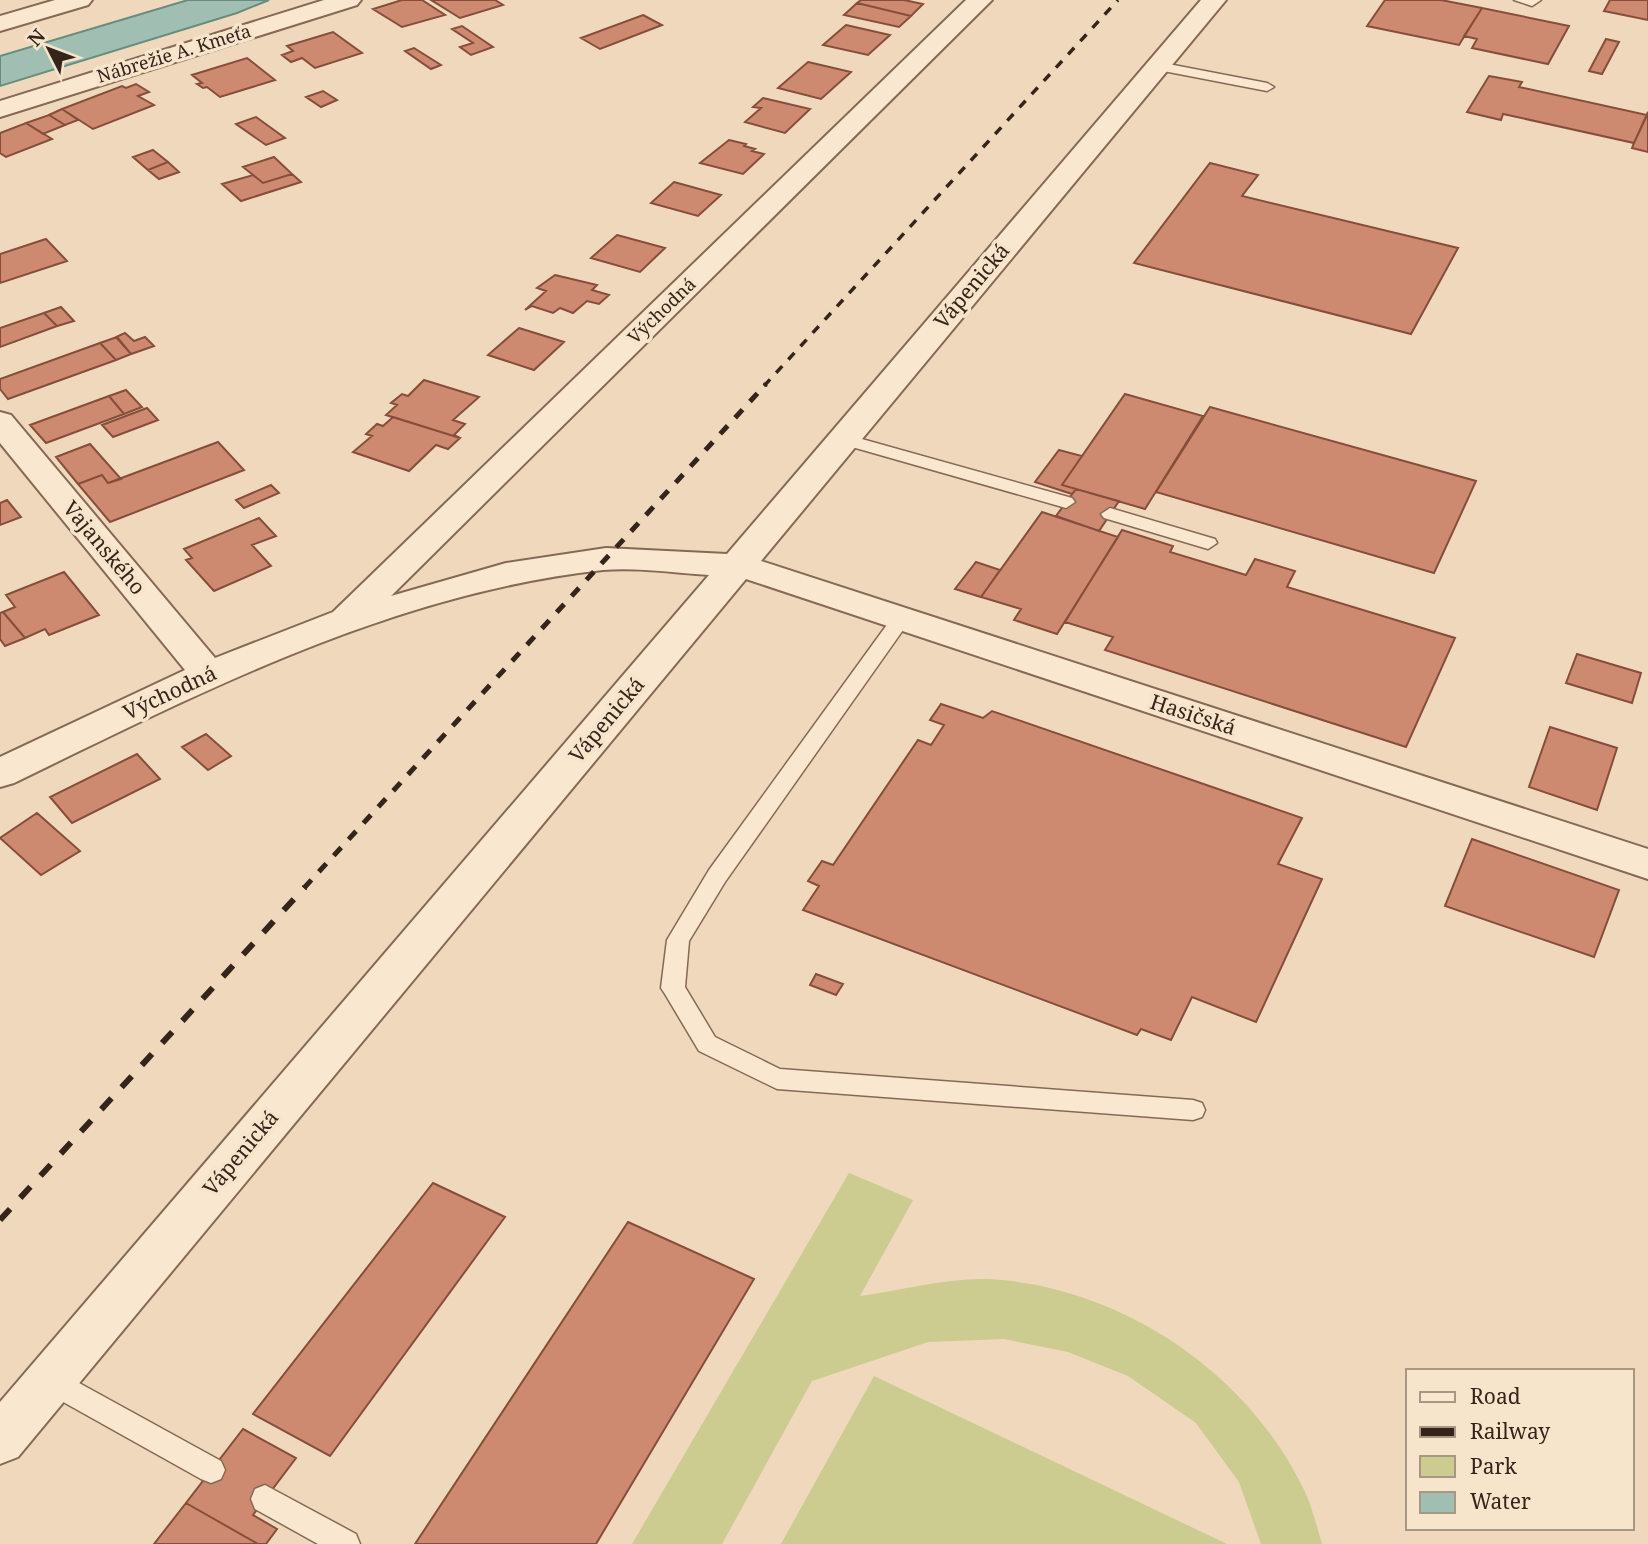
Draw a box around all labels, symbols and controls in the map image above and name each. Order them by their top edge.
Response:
north arrow [14,14,84,84]
street label: Nábrežie A. Kmeťa [94,18,254,88]
text: N [22,23,51,52]
street label: Vápenická [927,237,1015,334]
street label: Východná [622,272,700,349]
street label: Vajanského [57,495,152,600]
street label: Východná [118,658,221,726]
street label: Vápenická [562,671,650,768]
street label: Hasičská [1147,687,1240,741]
street label: Vápenická [196,1104,284,1201]
legend [1406,1369,1634,1530]
text: Road [1470,1382,1521,1410]
text: Railway [1470,1417,1550,1445]
text: Park [1470,1452,1517,1480]
text: Water [1470,1487,1531,1515]

